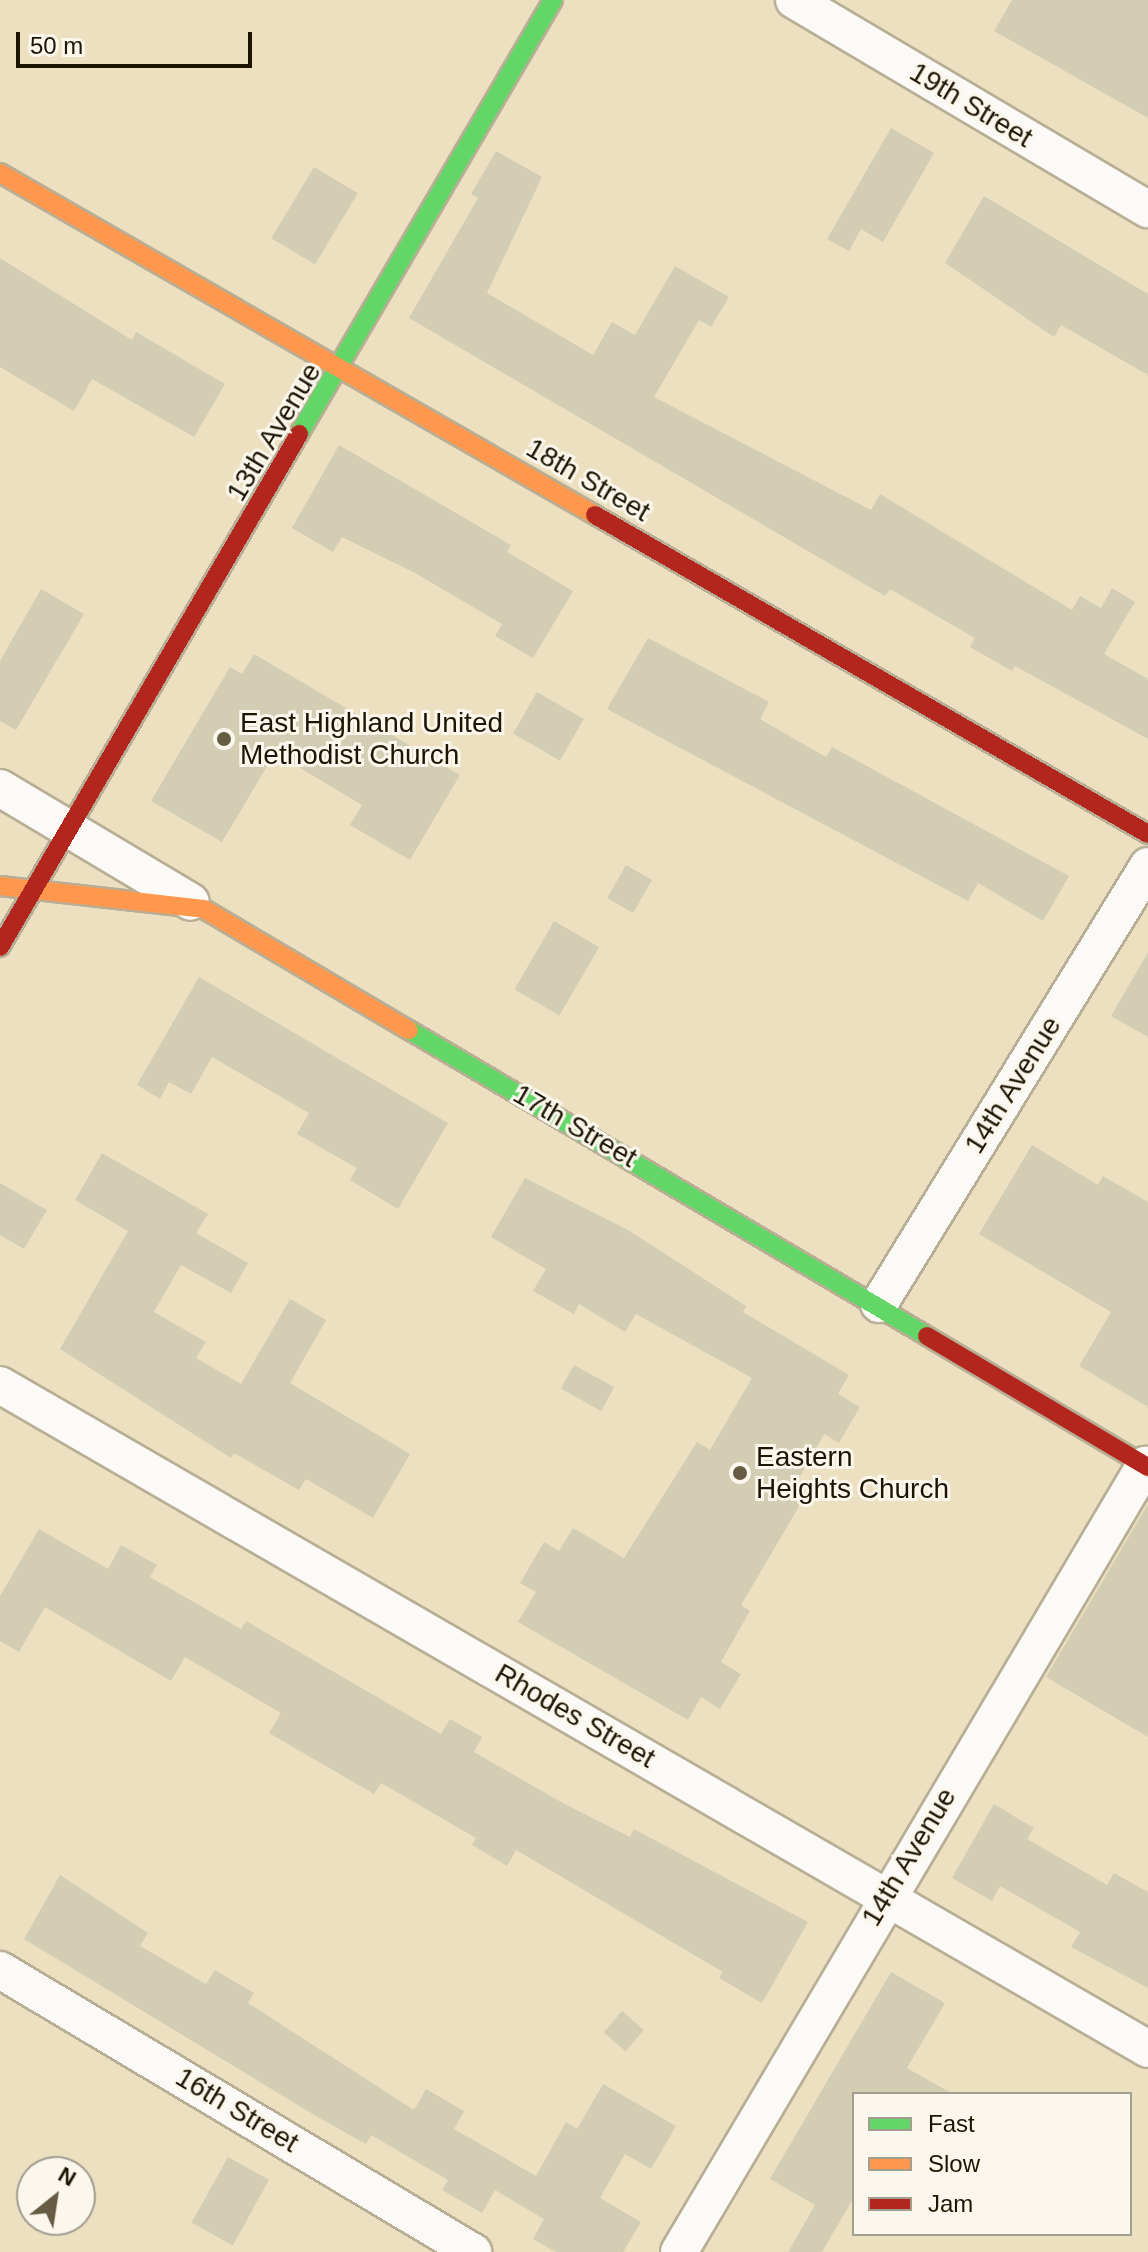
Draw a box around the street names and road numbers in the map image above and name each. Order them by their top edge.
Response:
street label: 19th Street [904,55,1038,155]
street label: 13th Avenue [219,356,329,508]
street label: 18th Street [520,431,656,529]
street label: 14th Avenue [957,1010,1069,1160]
street label: 17th Street [507,1077,643,1175]
street label: Rhodes Street [489,1657,661,1775]
street label: 14th Avenue [854,1781,964,1933]
street label: 16th Street [170,2060,304,2160]

